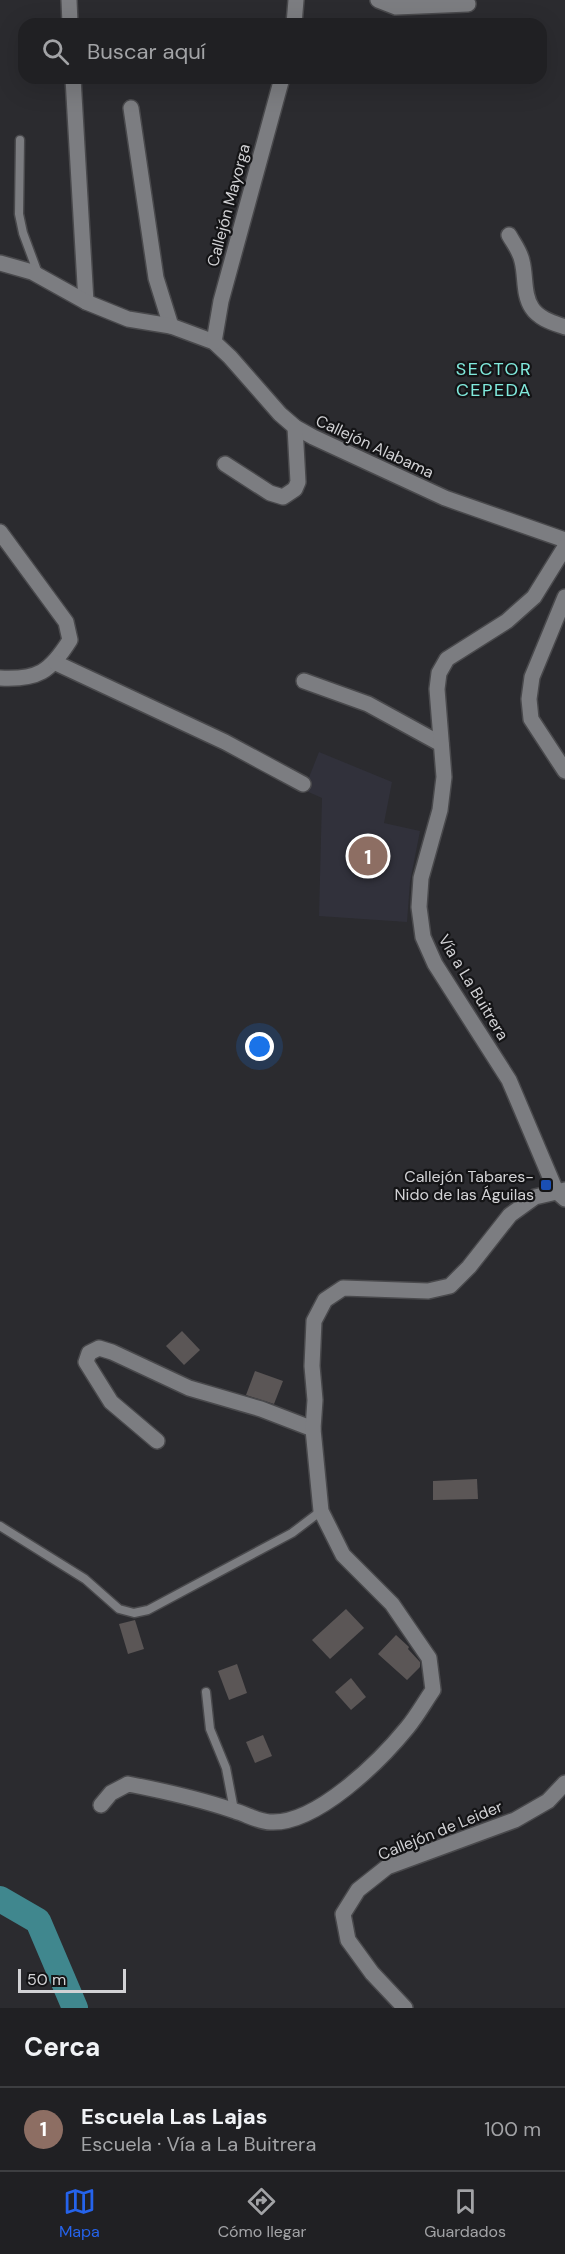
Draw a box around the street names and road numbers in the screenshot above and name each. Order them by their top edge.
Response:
street label: Callejón Mayorga [202,141,255,269]
street label: Callejón Alabama [312,410,437,483]
street label: Vía a La Buitrera [434,930,513,1044]
street label: Callejón de Leider [375,1796,506,1865]

